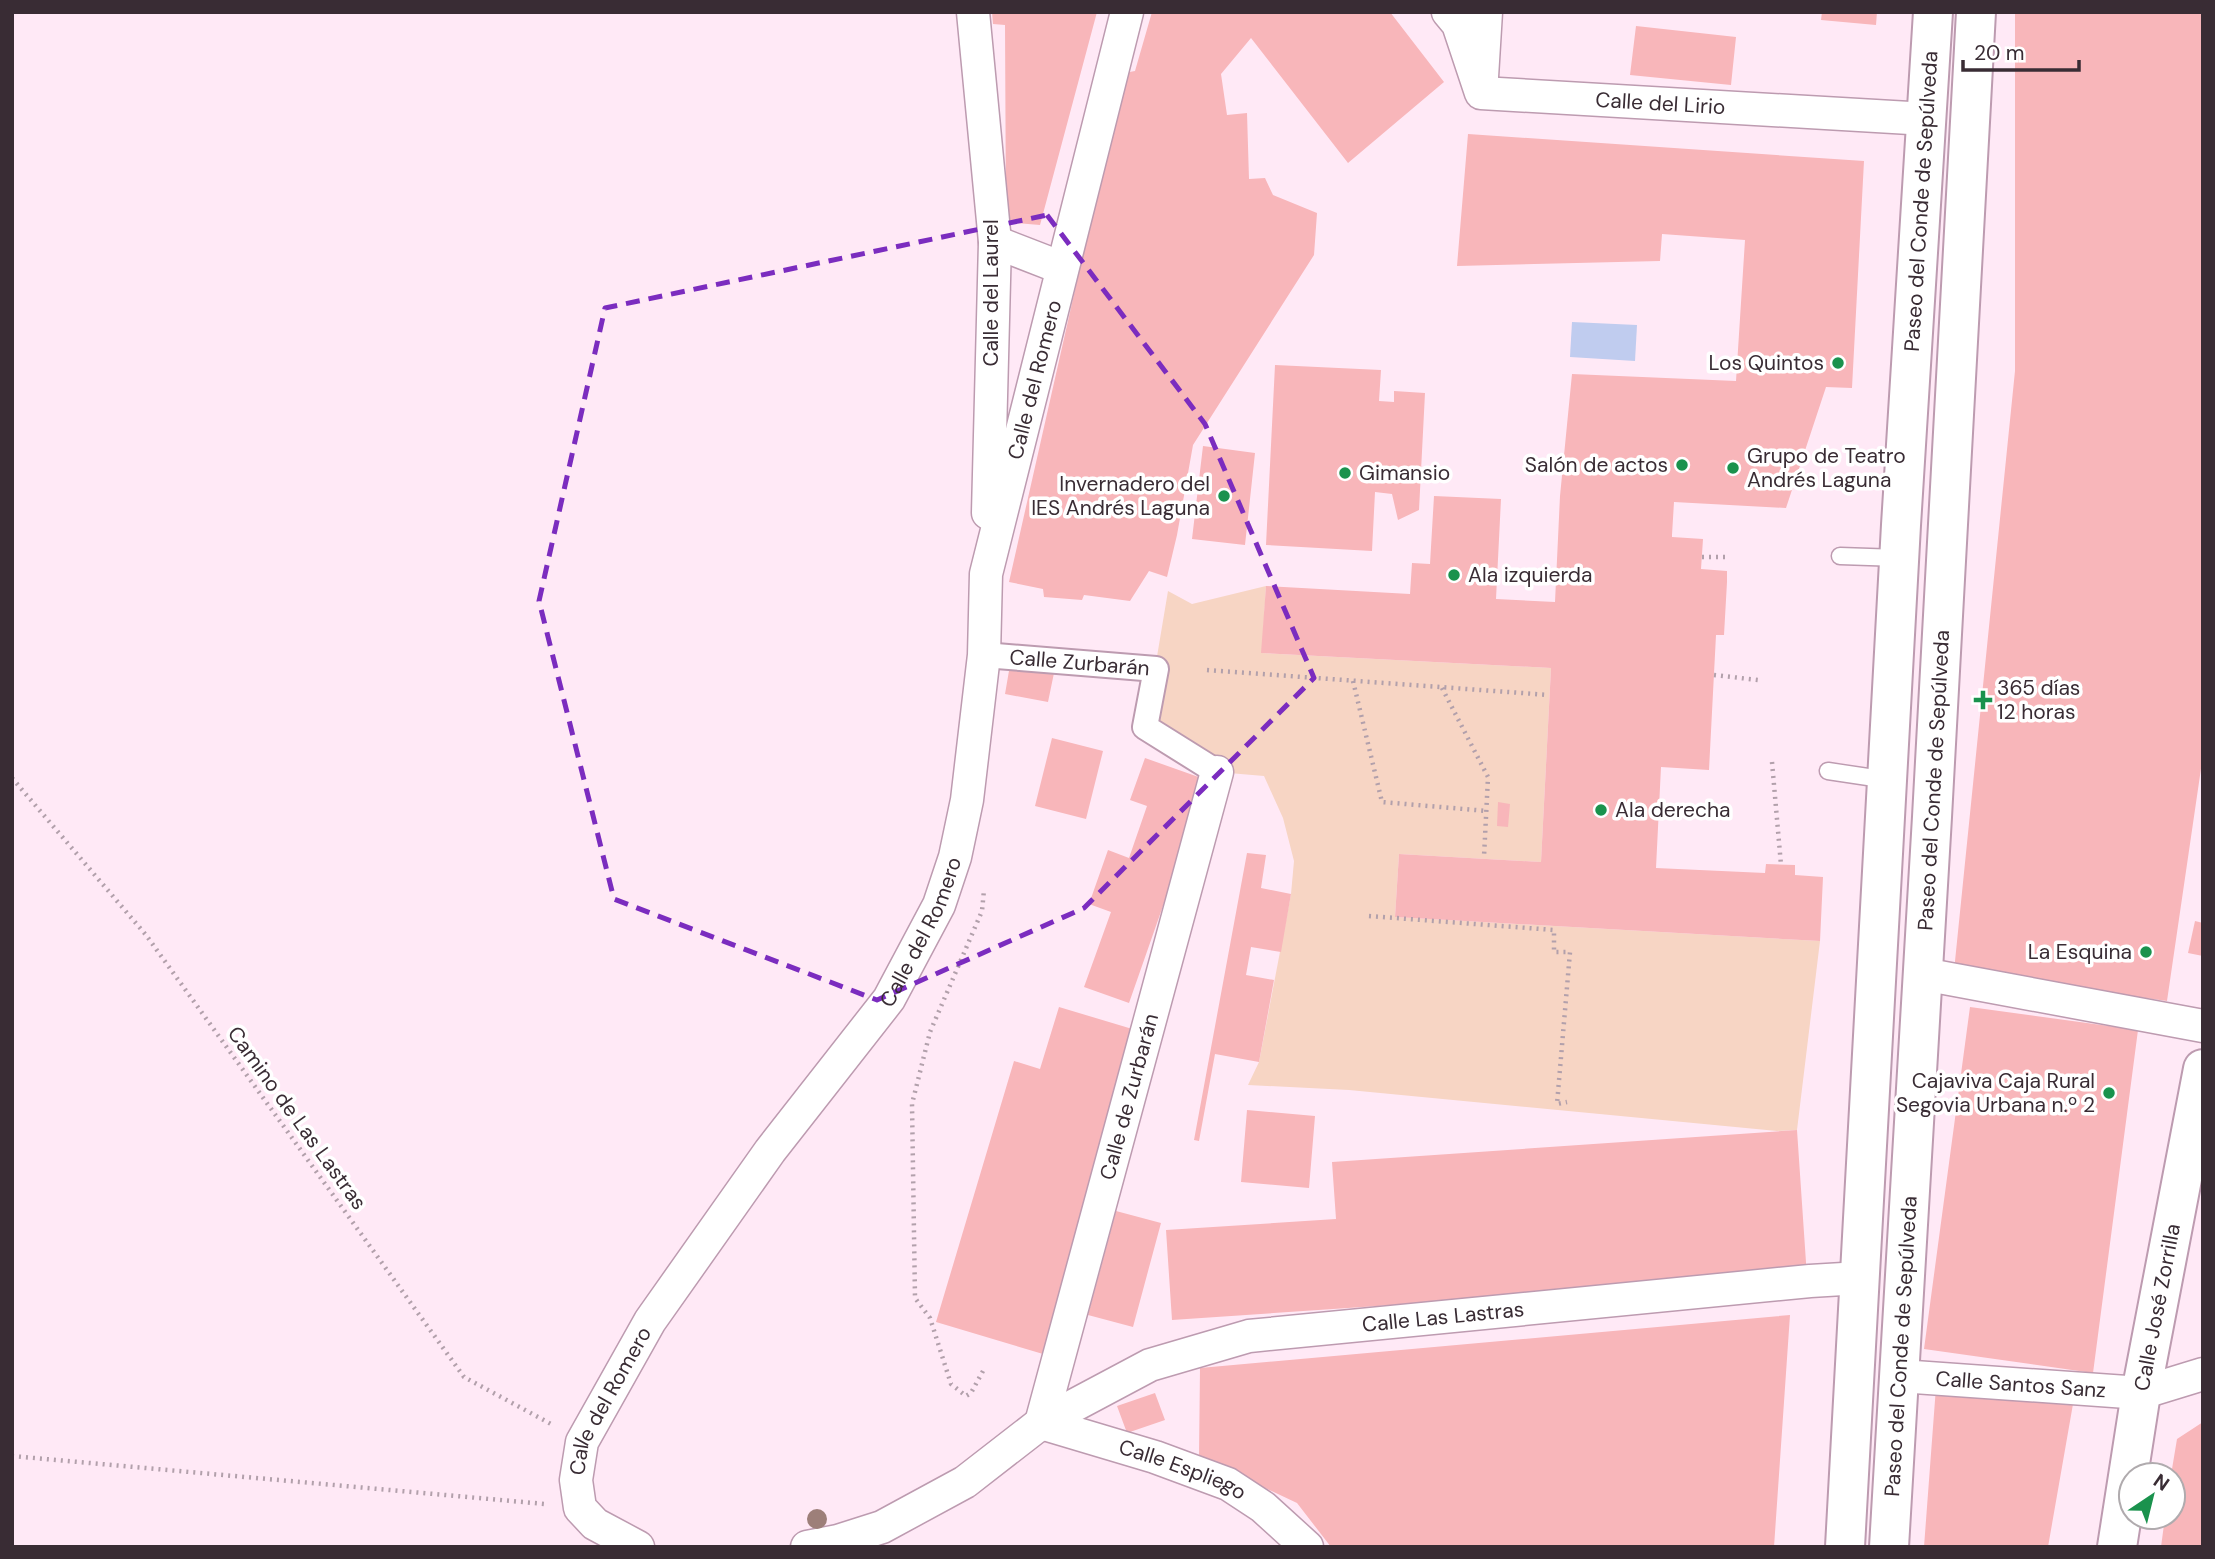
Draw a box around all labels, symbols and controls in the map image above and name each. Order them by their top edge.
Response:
scale bar [1963,28,2078,72]
text: 20 m [1974,39,2025,67]
street label: Paseo del Conde de Sepúlveda [1898,50,1945,352]
street label: Calle del Lirio [1595,86,1726,121]
street label: Calle del Laurel [977,219,1005,367]
street label: Calle del Romero [1001,297,1068,462]
place label: Los Quintos [1708,349,1824,377]
marker: Los Quintos [1830,355,1846,371]
place label: Grupo de Teatro Andrés Laguna [1747,442,1906,494]
place label: Salón de actos [1525,451,1668,479]
marker: Salón de actos [1674,457,1690,473]
place label: Gimansio [1359,459,1450,487]
marker: Grupo de Teatro Andrés Laguna [1725,460,1741,476]
marker: Gimansio [1337,465,1353,481]
place label: Invernadero del IES Andrés Laguna [1031,470,1210,522]
marker: Invernadero del IES Andrés Laguna [1216,488,1232,504]
place label: Ala izquierda [1468,561,1592,589]
marker: Ala izquierda [1446,567,1462,583]
street label: Paseo del Conde de Sepúlveda [1911,629,1956,931]
street label: Calle Zurbarán [1009,643,1151,682]
place label: 365 días 12 horas [1997,674,2080,726]
marker: 365 días 12 horas [1975,692,1991,708]
place label: Ala derecha [1615,796,1731,824]
marker: Ala derecha [1593,802,1609,818]
street label: Calle del Romero [873,853,968,1012]
place label: La Esquina [2028,938,2132,966]
marker: La Esquina [2138,944,2154,960]
street label: Calle de Zurbarán [1093,1010,1165,1183]
street label: Camino de Las Lastras [221,1021,373,1215]
place label: Cajaviva Caja Rural Segovia Urbana n.º 2 [1896,1067,2095,1119]
marker: Cajaviva Caja Rural Segovia Urbana n.º 2 [2101,1085,2117,1101]
street label: Paseo del Conde de Sepúlveda [1878,1195,1924,1497]
street label: Calle José Zorrilla [2128,1221,2187,1393]
street label: Calle Las Lastras [1361,1295,1525,1339]
street label: Calle del Romero [563,1322,658,1477]
street label: Calle Santos Sanz [1934,1365,2107,1404]
street label: Calle Espliego [1115,1433,1252,1506]
north arrow [2117,1461,2187,1531]
text: N [2149,1468,2174,1497]

